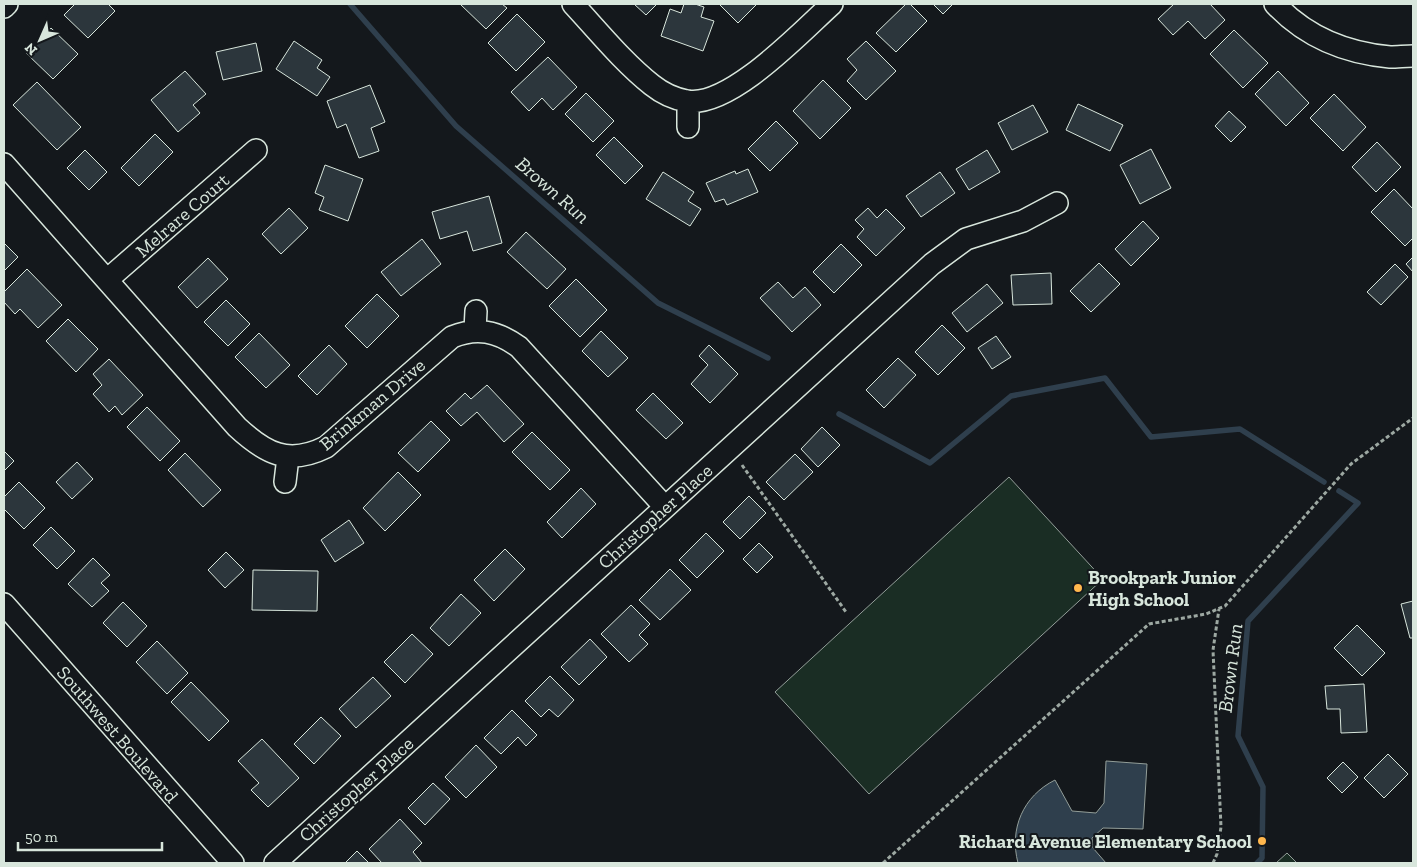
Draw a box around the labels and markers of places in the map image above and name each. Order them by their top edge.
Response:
place label: Brookpark Junior High School [1088,566,1237,611]
marker: Brookpark Junior High School [1072,582,1084,594]
place label: Richard Avenue Elementary School [959,830,1253,853]
marker: Richard Avenue Elementary School [1256,835,1268,847]

